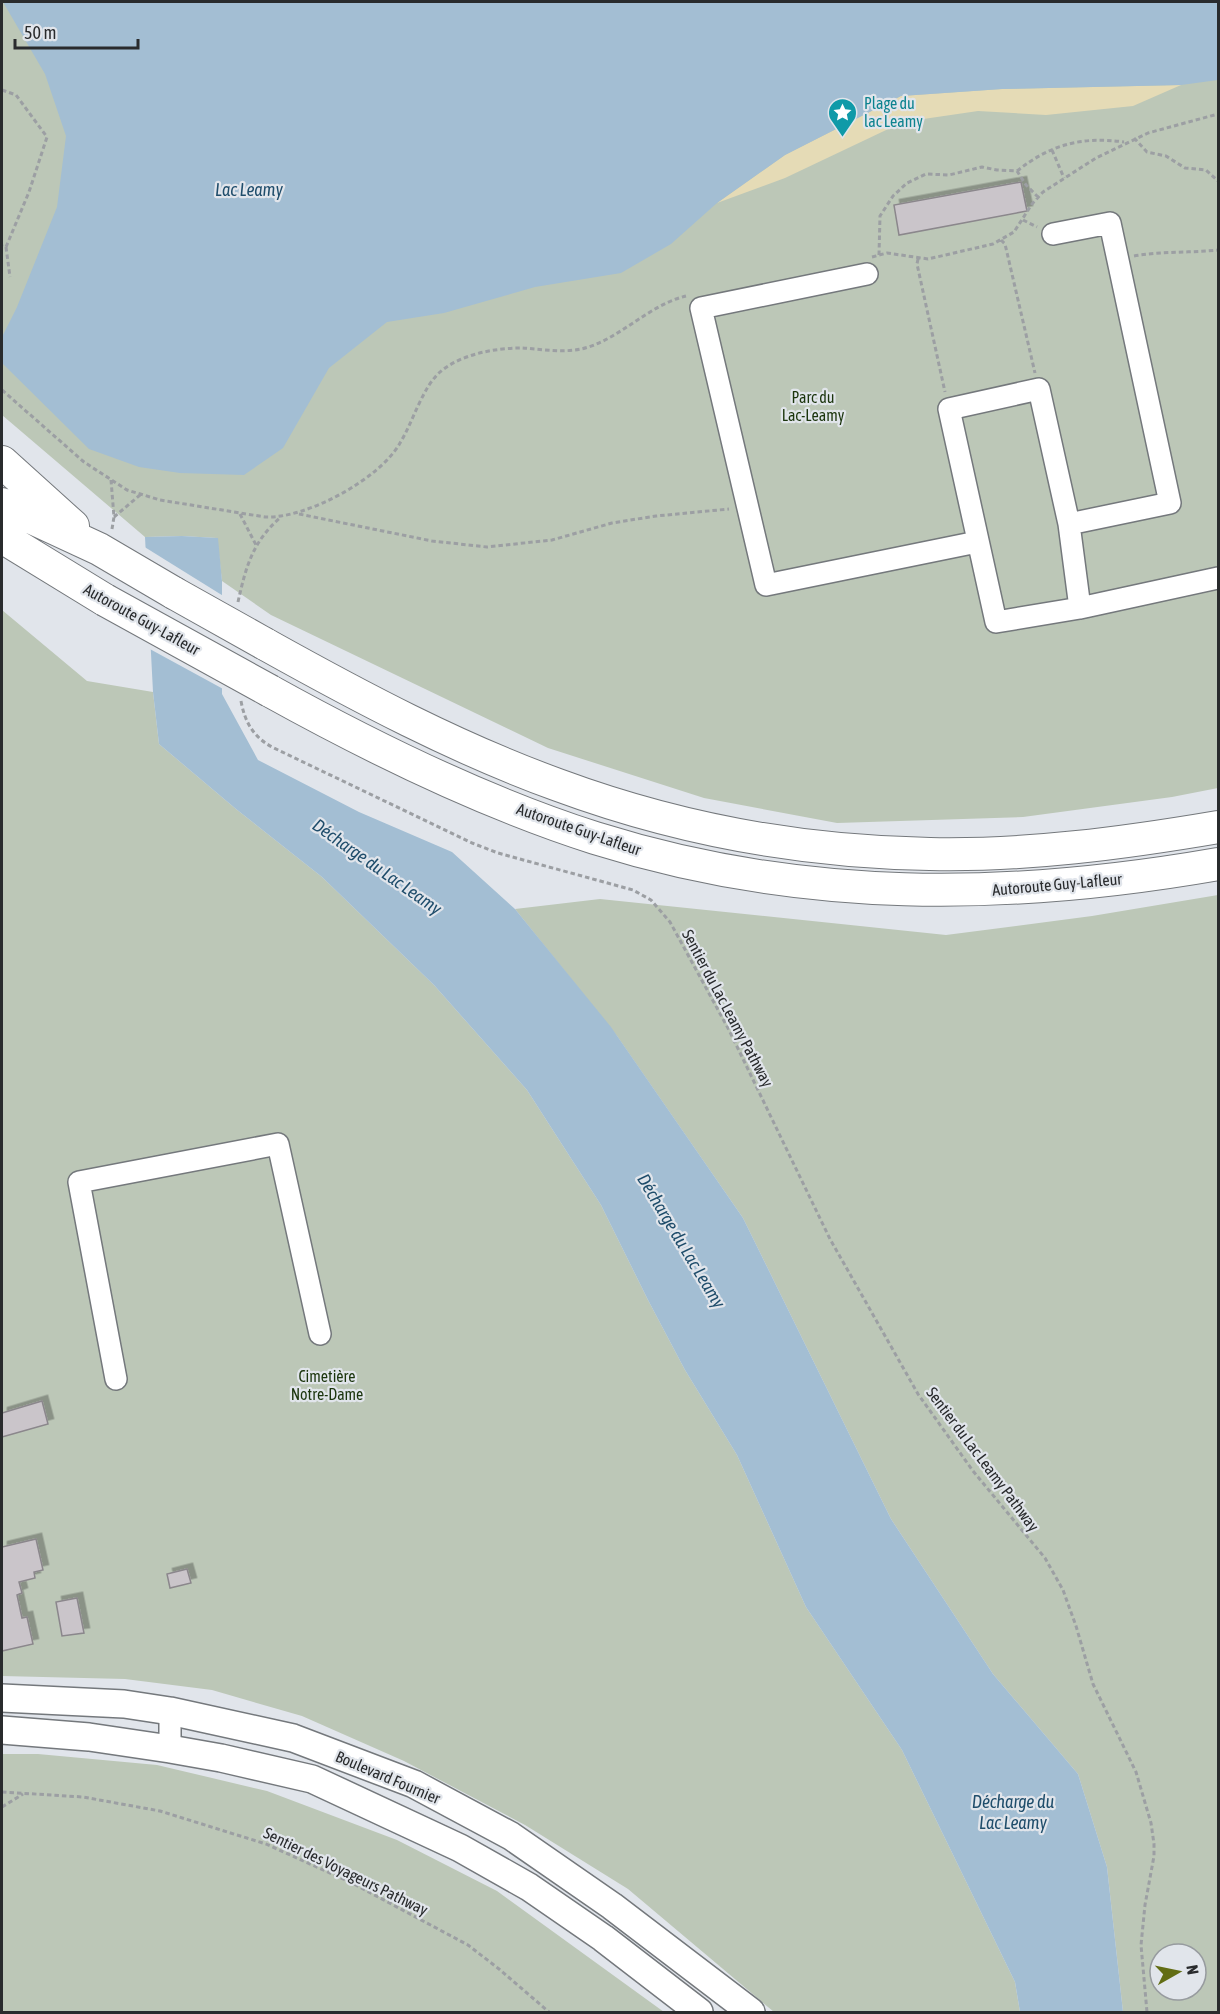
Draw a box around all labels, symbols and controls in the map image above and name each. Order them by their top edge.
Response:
scale bar [15,12,138,50]
text: 50 m [24,22,56,43]
place label: Plage du lac Leamy [864,94,923,131]
place icon: Plage du lac Leamy [827,96,859,138]
water label: Lac Leamy [215,179,284,200]
park label: Parc du Lac-Leamy [782,388,845,425]
street label: Autoroute Guy-Lafleur [80,580,203,659]
street label: Autoroute Guy-Lafleur [514,799,644,860]
water label: Décharge du Lac Leamy [309,814,446,919]
street label: Autoroute Guy-Lafleur [991,869,1123,900]
street label: Sentier du Lac Leamy Pathway [678,926,777,1090]
water label: Décharge du Lac Leamy [633,1170,730,1312]
park label: Cimetière Notre-Dame [291,1367,363,1403]
street label: Sentier du Lac Leamy Pathway [922,1384,1043,1535]
street label: Boulevard Fournier [333,1747,443,1807]
water label: Décharge du Lac Leamy [972,1791,1055,1833]
street label: Sentier des Voyageurs Pathway [261,1823,431,1920]
north arrow [1148,1942,1208,2002]
text: N [1183,1964,1202,1976]

